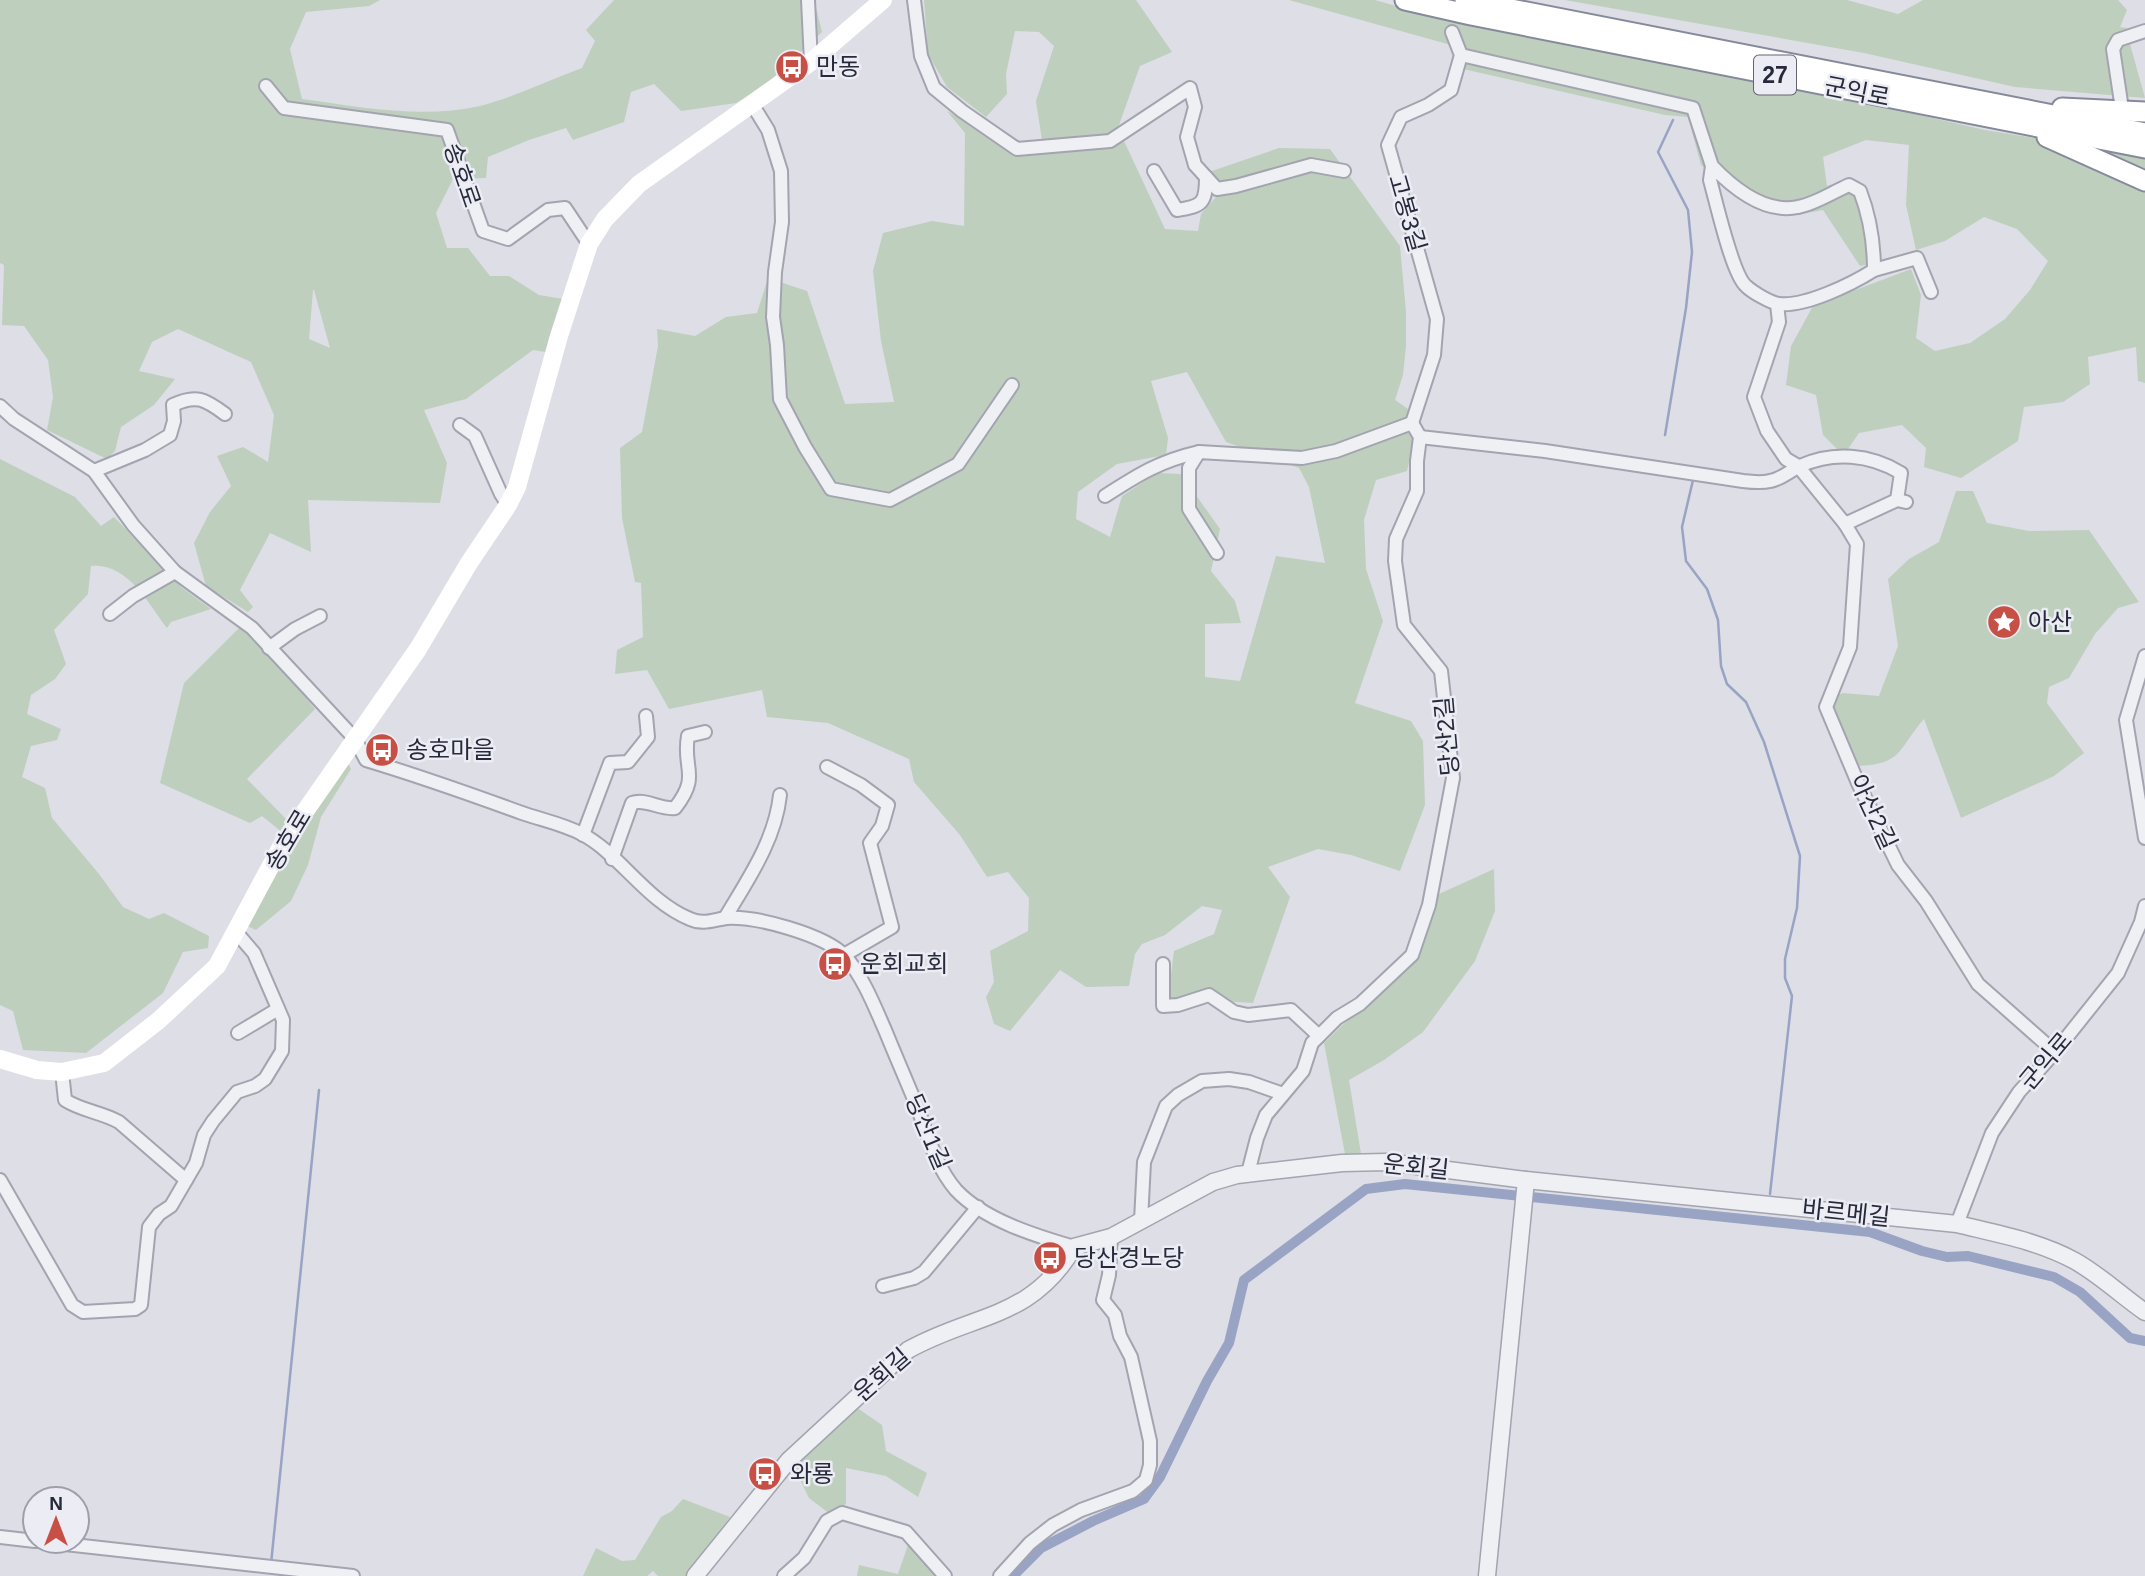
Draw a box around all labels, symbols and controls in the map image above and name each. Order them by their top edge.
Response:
bus stop icon: 만동 [773,48,811,86]
place label: 만동 [816,53,860,80]
road number: 27 [1754,55,1796,94]
street label: 군익로 [1822,72,1892,111]
street label: 송호로 [439,139,486,211]
street label: 고봉3길 [1384,171,1431,255]
place icon: 아산 [1985,603,2023,641]
place label: 아산 [2028,608,2072,635]
street label: 당산2길 [1430,695,1463,777]
bus stop icon: 송호마을 [363,731,401,769]
place label: 송호마을 [406,736,494,763]
street label: 아산2길 [1844,770,1903,854]
street label: 송호로 [259,804,316,875]
bus stop icon: 운회교회 [816,945,854,983]
place label: 운회교회 [860,950,948,977]
street label: 군익로 [2014,1027,2077,1095]
street label: 당산1길 [900,1090,956,1174]
street label: 운회길 [1382,1150,1450,1183]
street label: 바르메길 [1801,1194,1891,1231]
bus stop icon: 당산경노당 [1031,1239,1069,1277]
place label: 당산경노당 [1074,1244,1184,1271]
street label: 운회길 [848,1343,916,1407]
bus stop icon: 와룡 [746,1455,784,1493]
place label: 와룡 [790,1460,834,1487]
north arrow [21,1485,91,1555]
text: N [49,1493,63,1514]

